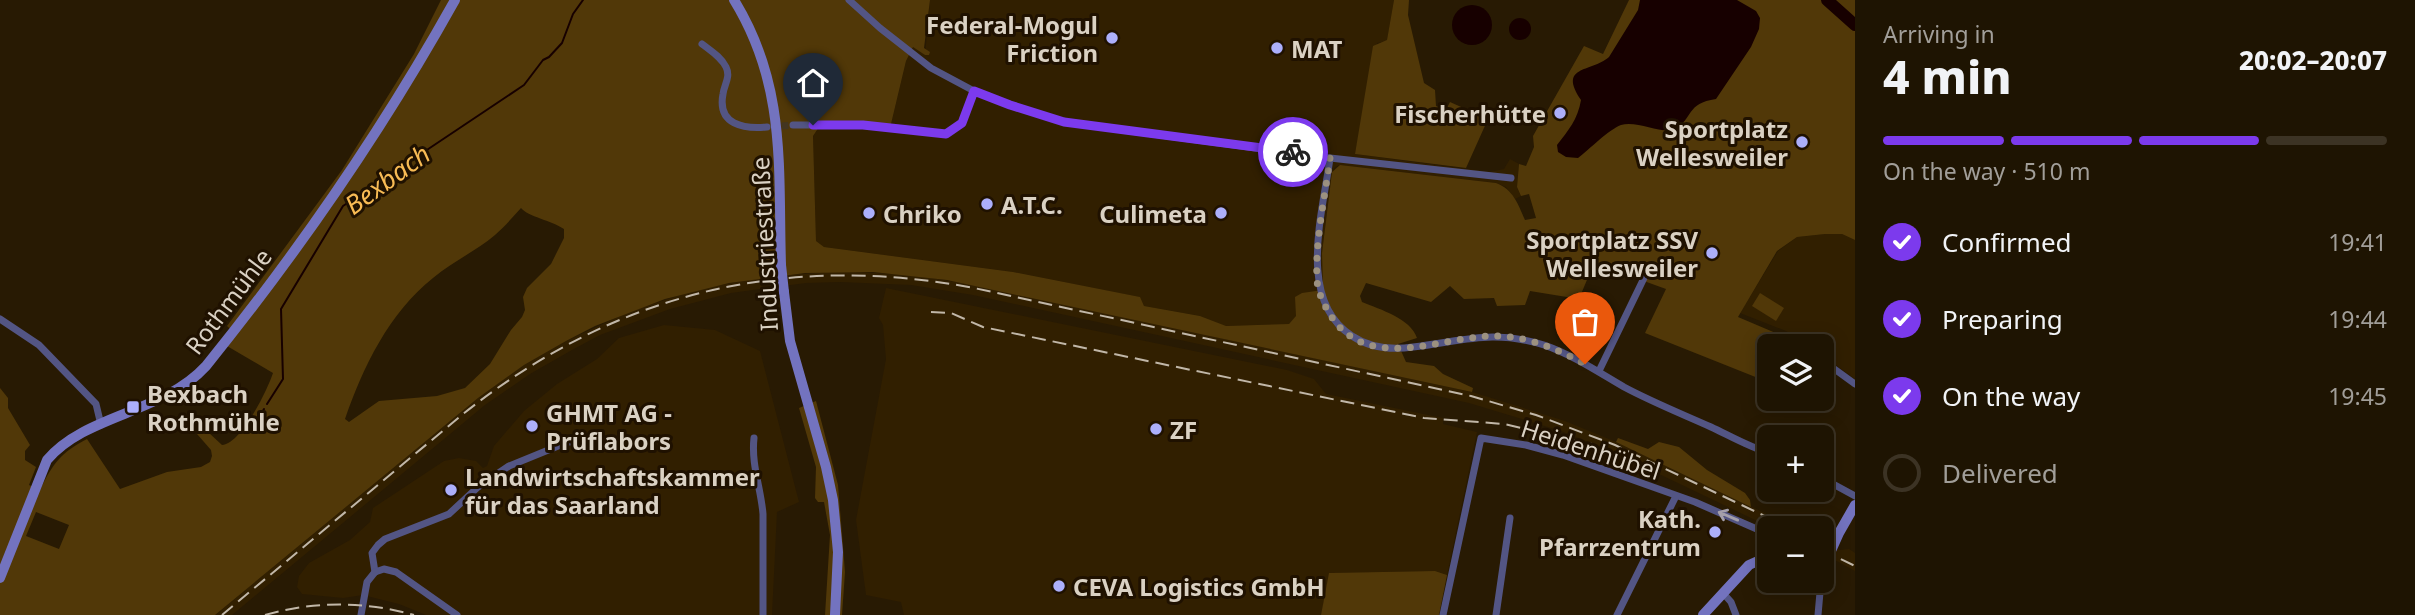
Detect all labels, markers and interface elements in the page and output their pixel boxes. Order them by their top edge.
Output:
place label: Federal-Mogul Friction [926,8,1098,69]
text: Arriving in [1883,18,1995,50]
marker: Federal-Mogul Friction [1104,30,1120,46]
place label: MAT [1291,32,1343,65]
marker: MAT [1269,40,1285,56]
text: 20:02–20:07 [2239,42,2387,78]
text: 4 min [1883,45,2012,107]
pin [783,53,843,125]
icon: home [794,64,832,102]
place label: Fischerhütte [1394,97,1546,130]
marker: Fischerhütte [1552,105,1568,121]
place label: Sportplatz Wellesweiler [1636,112,1788,173]
courier [1258,117,1328,187]
icon: bike [1274,133,1312,171]
marker: Sportplatz Wellesweiler [1794,134,1810,150]
water label: Bexbach [337,136,437,222]
text: On the way · 510 m [1883,155,2090,187]
street label: Industriestraße [743,156,785,332]
place label: A.T.C. [1001,188,1063,221]
marker: A.T.C. [979,196,995,212]
place label: Chriko [883,197,962,230]
place label: Culimeta [1099,197,1207,230]
marker: Chriko [861,205,877,221]
marker: Culimeta [1213,205,1229,221]
place label: Sportplatz SSV Wellesweiler [1526,223,1698,284]
icon: check [1883,223,1921,261]
text: Confirmed [1942,224,2072,260]
text: 19:41 [2328,226,2387,258]
street label: Rothmühle [177,241,279,361]
marker: Sportplatz SSV Wellesweiler [1704,245,1720,261]
pin [1555,292,1615,364]
icon: check [1883,300,1921,338]
text: Preparing [1942,301,2063,337]
icon: bag [1566,303,1604,341]
text: 19:44 [2328,303,2387,335]
map controls [1757,334,1834,593]
button: layers [1757,334,1834,411]
place label: Bexbach Rothmühle [147,377,280,438]
icon: check [1883,377,1921,415]
text: On the way [1942,378,2080,414]
text: 19:45 [2328,380,2387,412]
place label: GHMT AG - Prüflabors [546,396,672,457]
marker: Bexbach Rothmühle [125,399,141,415]
street label: Heidenhübel [1517,411,1665,487]
place label: ZF [1170,413,1197,446]
marker: GHMT AG - Prüflabors [524,418,540,434]
marker: ZF [1148,421,1164,437]
button: + [1757,425,1834,502]
text: Delivered [1942,455,2058,491]
place label: Landwirtschaftskammer für das Saarland [465,460,760,521]
marker: Landwirtschaftskammer für das Saarland [443,482,459,498]
place label: Kath. Pfarrzentrum [1539,502,1701,563]
one-way arrow [1717,509,1739,522]
button: − [1757,516,1834,593]
marker: Kath. Pfarrzentrum [1707,524,1723,540]
place label: CEVA Logistics GmbH [1073,570,1325,603]
marker: CEVA Logistics GmbH [1051,578,1067,594]

